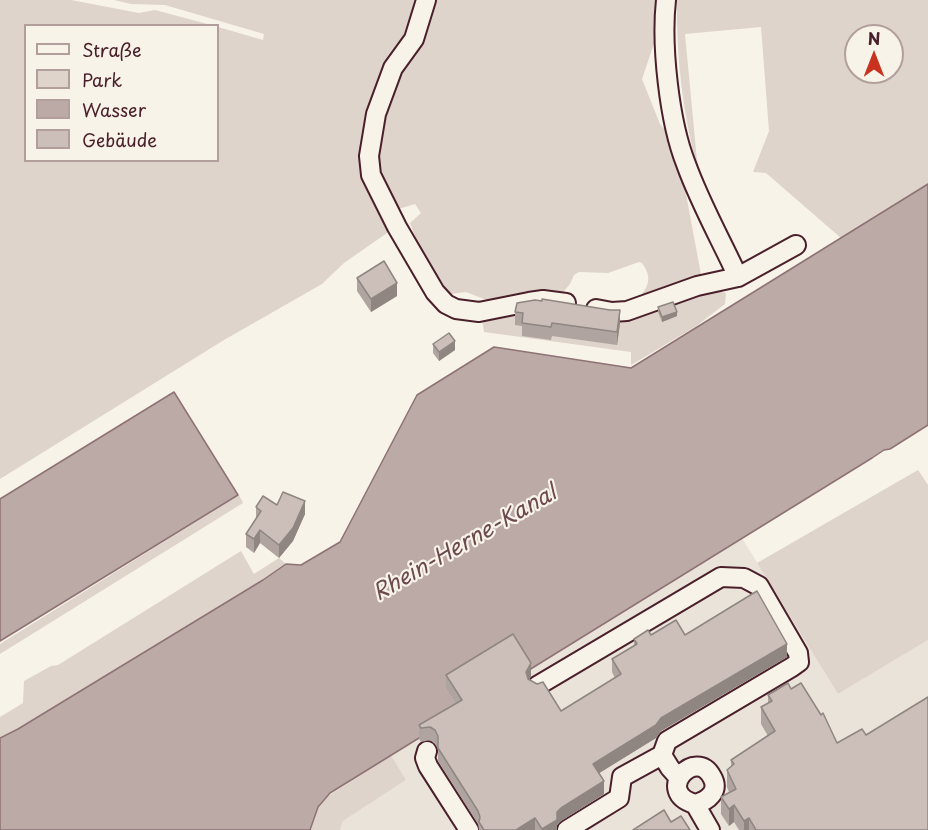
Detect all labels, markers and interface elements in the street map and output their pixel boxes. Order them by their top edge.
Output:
legend [24,24,219,162]
north arrow [844,24,904,84]
text: N [868,26,880,50]
text: Straße [82,36,142,63]
text: Park [82,66,122,93]
text: Wasser [82,96,146,123]
text: Gebäude [82,126,157,153]
water label: Rhein-Herne-Kanal [369,481,561,607]

